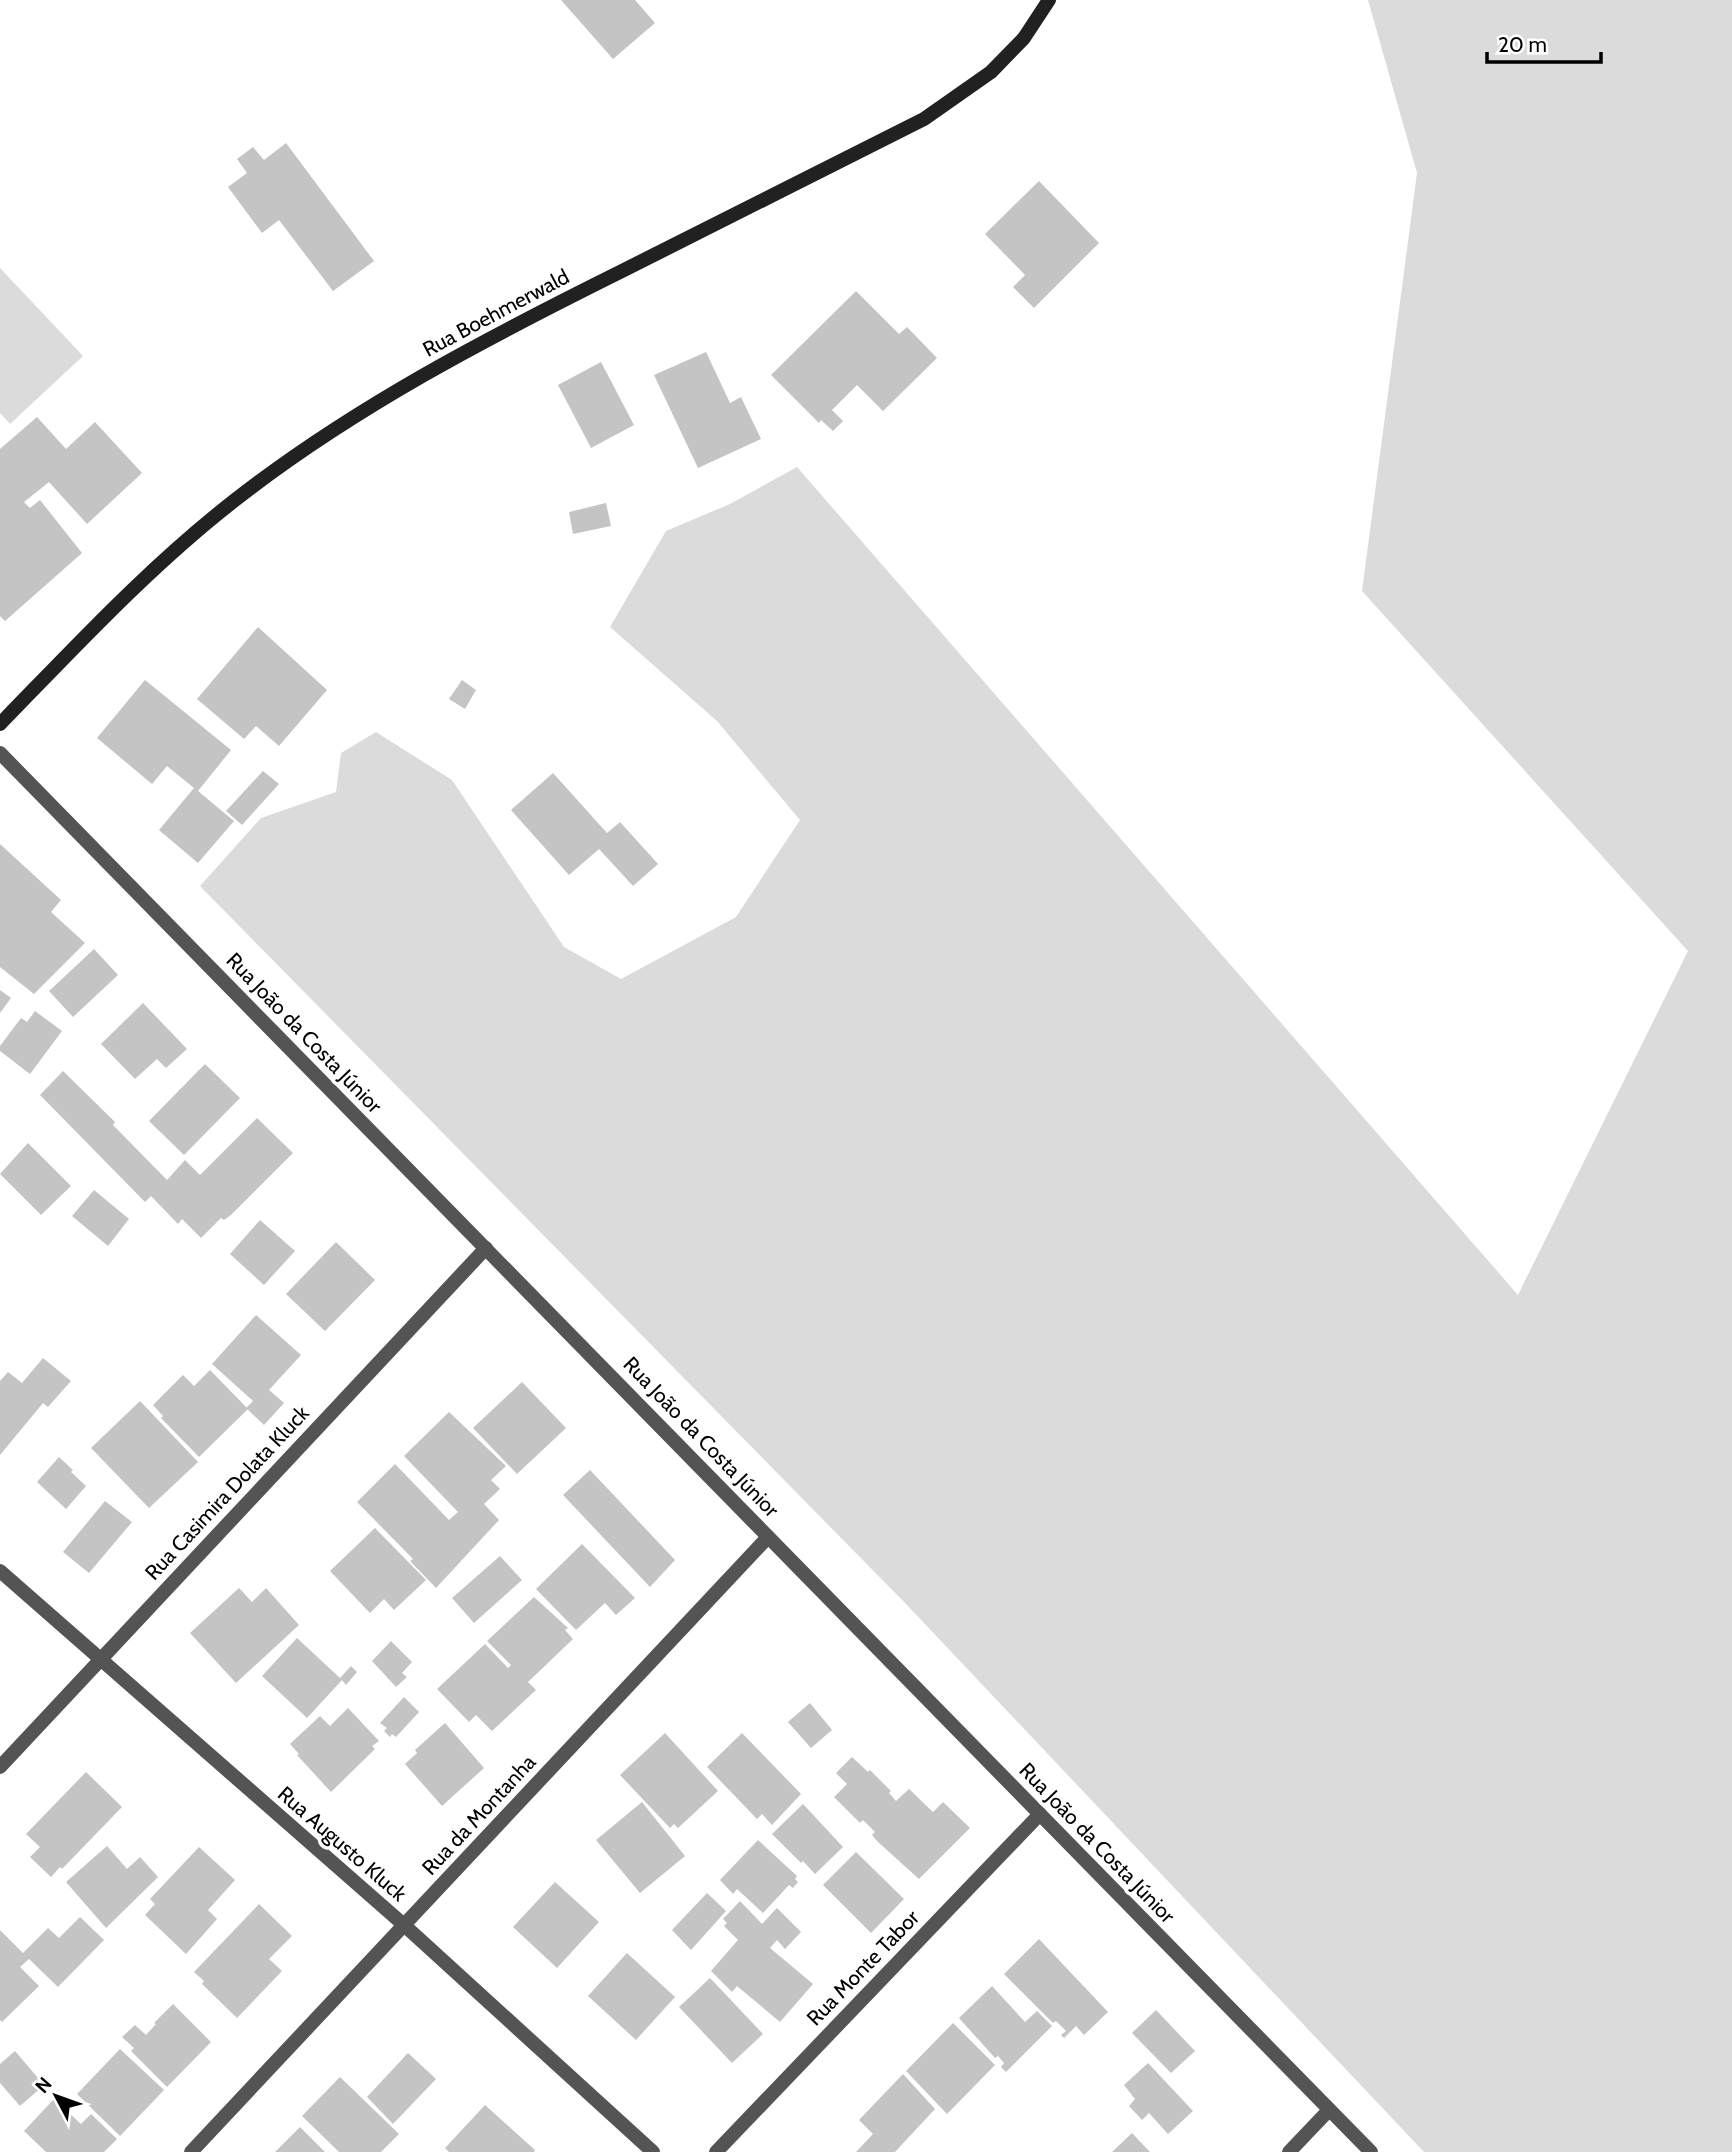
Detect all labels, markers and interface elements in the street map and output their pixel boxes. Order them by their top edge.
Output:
scale bar [1487,21,1601,65]
text: 20 m [1498,32,1547,57]
street label: Rua Boehmerwald [418,263,573,362]
street label: Rua João da Costa Júnior [221,947,388,1118]
street label: Rua João da Costa Júnior [618,1351,785,1522]
street label: Rua Casimira Dolata Kluck [139,1400,314,1585]
street label: Rua da Montanha [417,1749,541,1880]
street label: Rua João da Costa Júnior [1014,1757,1181,1928]
street label: Rua Augusto Kluck [273,1781,412,1907]
street label: Rua Monte Tabor [801,1905,924,2030]
north arrow [21,2061,91,2131]
text: N [30,2073,57,2098]

